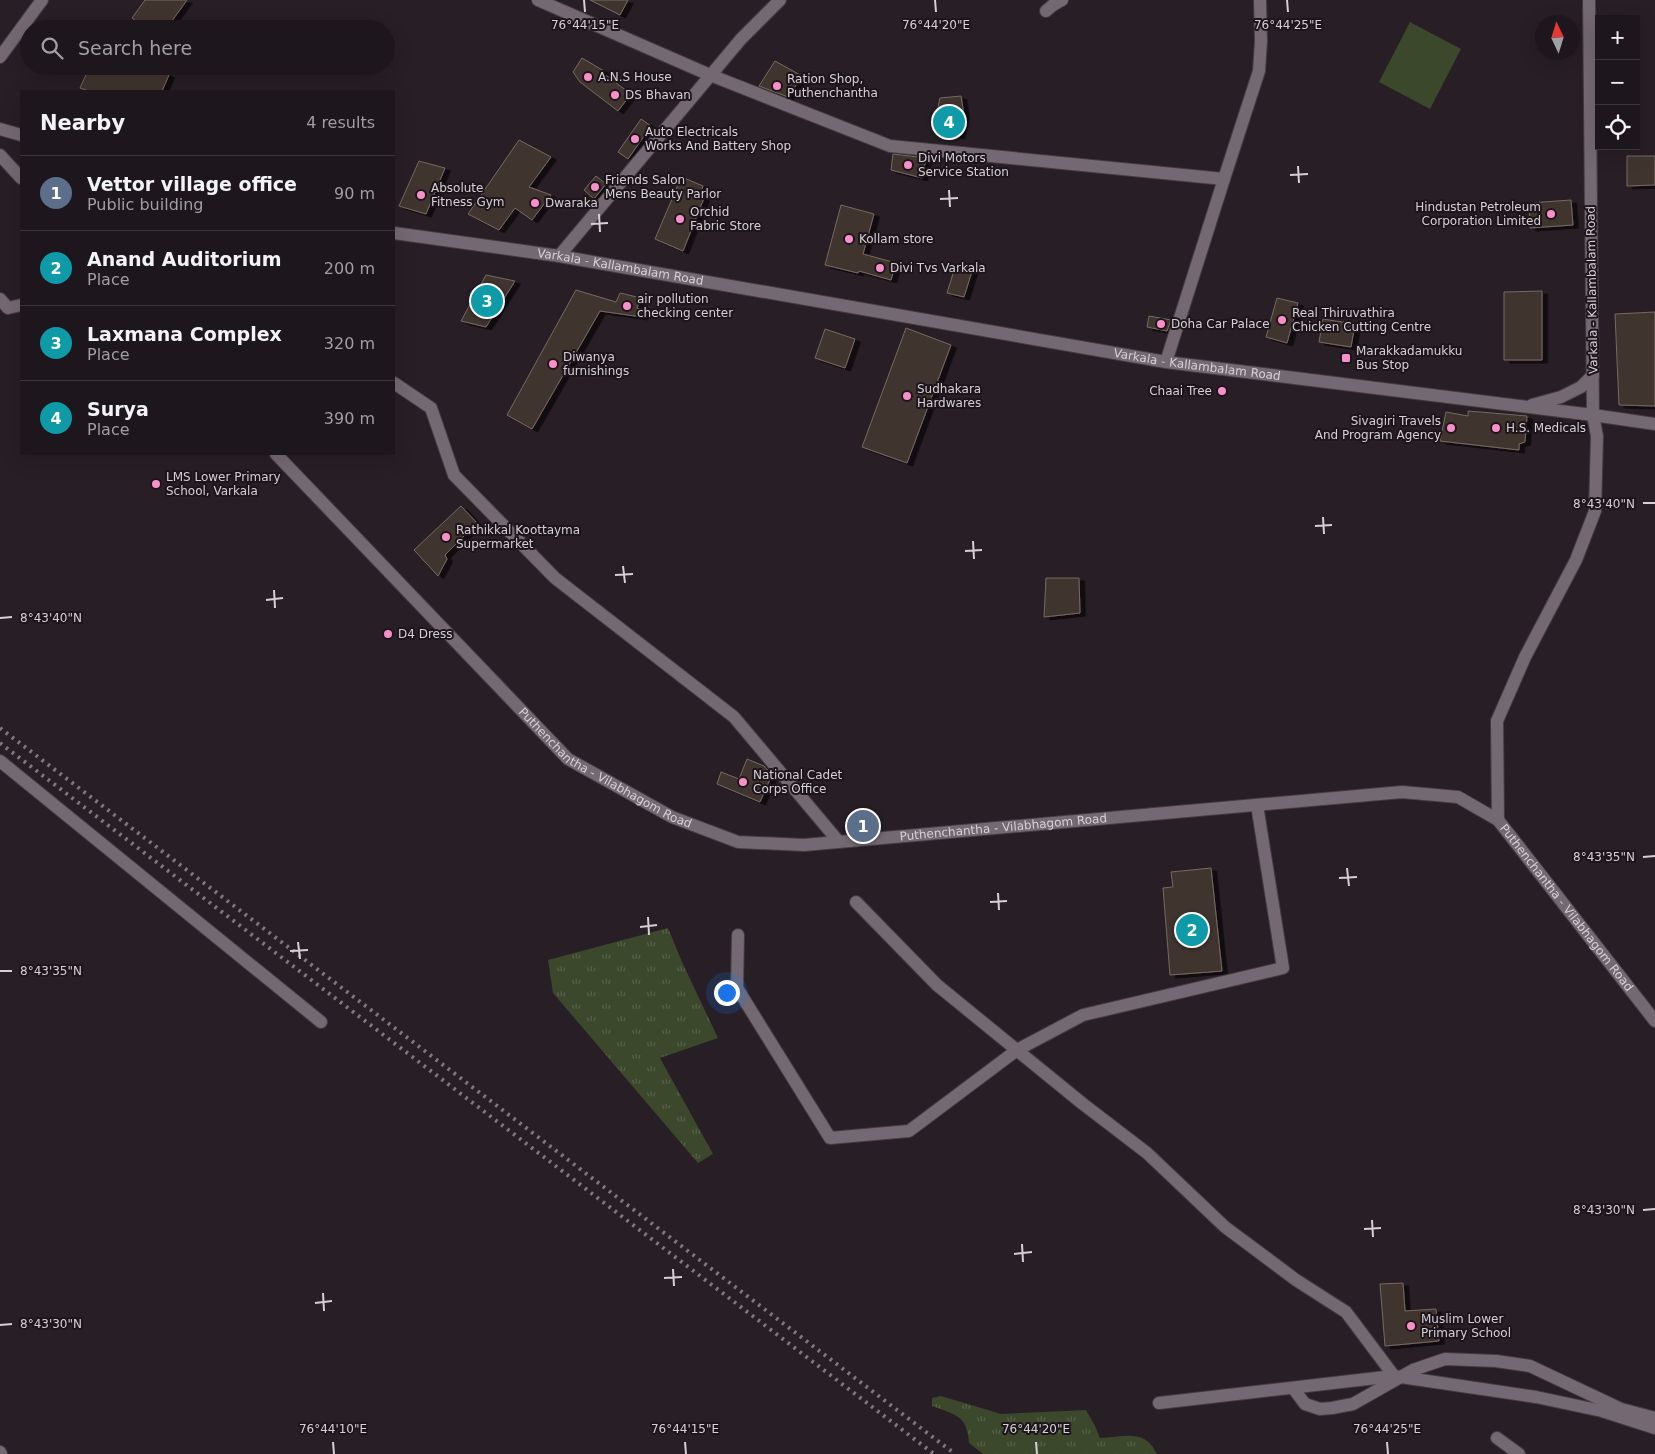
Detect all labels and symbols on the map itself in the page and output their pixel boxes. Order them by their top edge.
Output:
north arrow [1535,15,1580,60]
text: 76°44'15"E [551,18,619,32]
text: 76°44'20"E [902,18,970,32]
text: 76°44'25"E [1254,18,1322,32]
place label: A.N.S House [598,70,672,84]
marker: A.N.S House [582,71,594,83]
place label: Ration Shop, Puthenchantha [787,72,878,100]
marker: Ration Shop, Puthenchantha [771,80,783,92]
place label: DS Bhavan [625,88,691,102]
marker: DS Bhavan [609,89,621,101]
pin: 4 [933,103,965,141]
place label: Auto Electricals Works And Battery Shop [645,125,791,153]
marker: Auto Electricals Works And Battery Shop [629,133,641,145]
place label: Divi Motors Service Station [918,151,1009,179]
marker: Divi Motors Service Station [902,159,914,171]
place label: Friends Salon Mens Beauty Parlor [605,173,721,201]
place label: Absolute Fitness Gym [431,181,504,209]
marker: Friends Salon Mens Beauty Parlor [589,181,601,193]
marker: Absolute Fitness Gym [415,189,427,201]
place label: Dwaraka [545,196,598,210]
marker: Dwaraka [529,197,541,209]
place label: Hindustan Petroleum Corporation Limited [1415,200,1541,228]
place label: Orchid Fabric Store [690,205,761,233]
street label: Varkala - Kallambalam Road [1584,206,1600,374]
marker: Hindustan Petroleum Corporation Limited [1545,208,1557,220]
marker: Orchid Fabric Store [674,213,686,225]
place label: Kollam store [859,232,934,246]
marker: Kollam store [843,233,855,245]
street label: Varkala - Kallambalam Road [536,246,705,288]
place label: Divi Tvs Varkala [890,261,986,275]
marker: Divi Tvs Varkala [874,262,886,274]
pin: 3 [471,282,503,320]
place label: air pollution checking center [637,292,733,320]
marker: air pollution checking center [621,300,633,312]
place label: Real Thiruvathira Chicken Cutting Centre [1292,306,1431,334]
marker: Real Thiruvathira Chicken Cutting Centre [1276,314,1288,326]
place label: Doha Car Palace [1171,317,1270,331]
marker: Doha Car Palace [1155,318,1167,330]
place label: Marakkadamukku Bus Stop [1356,344,1462,372]
street label: Varkala - Kallambalam Road [1113,346,1281,383]
place label: Diwanya furnishings [563,350,629,378]
marker: Marakkadamukku Bus Stop [1340,352,1352,364]
marker: Diwanya furnishings [547,358,559,370]
place label: Sudhakara Hardwares [917,382,981,410]
place label: Chaai Tree [1149,384,1212,398]
marker: Chaai Tree [1216,385,1228,397]
marker: Sudhakara Hardwares [901,390,913,402]
place label: Sivagiri Travels And Program Agency [1315,414,1441,442]
place label: H.S. Medicals [1506,421,1586,435]
marker: Sivagiri Travels And Program Agency [1445,422,1457,434]
marker: H.S. Medicals [1490,422,1502,434]
place label: LMS Lower Primary School, Varkala [166,470,281,498]
marker: LMS Lower Primary School, Varkala [150,478,162,490]
text: 8°43'40"N [1573,497,1635,511]
place label: Rathikkal Koottayma Supermarket [456,523,580,551]
marker: Rathikkal Koottayma Supermarket [440,531,452,543]
text: 8°43'40"N [20,611,82,625]
place label: D4 Dress [398,627,453,641]
marker: D4 Dress [382,628,394,640]
street label: Puthenchantha - Vilabhagom Road [516,705,694,831]
place label: National Cadet Corps Office [753,768,843,796]
marker: National Cadet Corps Office [737,776,749,788]
pin: 1 [847,807,879,845]
street label: Puthenchantha - Vilabhagom Road [899,811,1108,843]
street label: Puthenchantha - Vilabhagom Road [1497,821,1636,994]
text: 8°43'35"N [1573,850,1635,864]
pin: 2 [1176,911,1208,949]
text: 8°43'35"N [20,964,82,978]
your location [714,980,740,1006]
text: 8°43'30"N [1573,1203,1635,1217]
place label: Muslim Lower Primary School [1421,1312,1511,1340]
text: 8°43'30"N [20,1317,82,1331]
marker: Muslim Lower Primary School [1405,1320,1417,1332]
text: 76°44'10"E [299,1422,367,1436]
text: 76°44'15"E [651,1422,719,1436]
text: 76°44'20"E [1002,1422,1070,1436]
text: 76°44'25"E [1353,1422,1421,1436]

